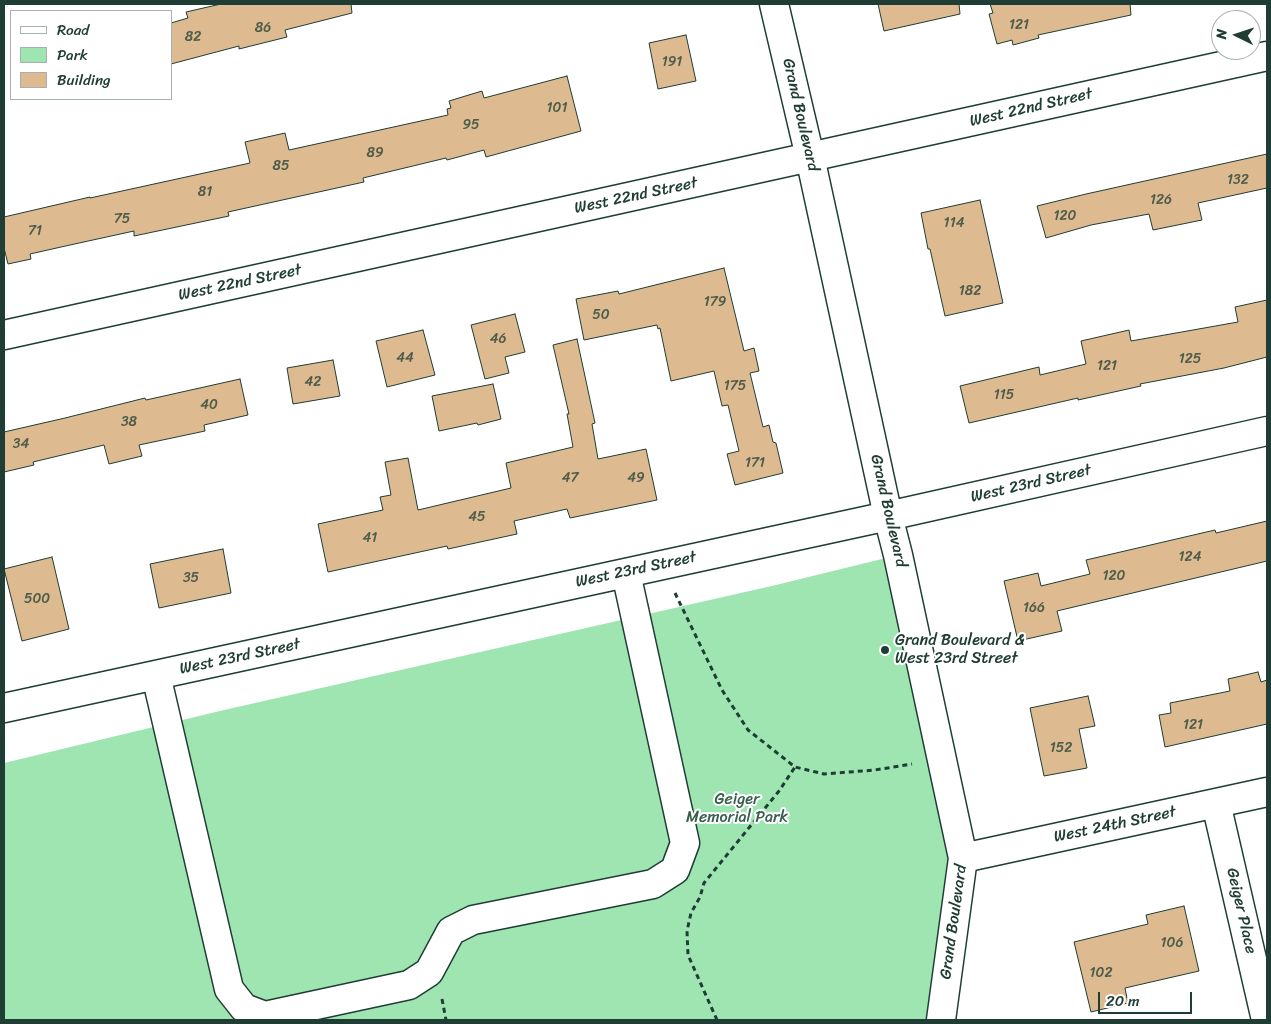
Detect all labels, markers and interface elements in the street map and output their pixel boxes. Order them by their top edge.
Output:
legend [10,10,172,100]
north arrow [1211,10,1261,60]
text: Road [57,17,89,43]
house number: 121 [1009,17,1029,33]
house number: 86 [255,20,271,36]
text: N [1209,28,1234,40]
house number: 82 [185,29,201,45]
text: Park [57,42,88,68]
house number: 191 [662,54,682,70]
street label: Grand Boulevard [778,57,822,173]
text: Building [57,67,111,93]
street label: West 22nd Street [968,85,1094,131]
house number: 101 [547,100,567,116]
house number: 95 [462,117,480,133]
house number: 89 [366,145,384,161]
house number: 85 [273,158,289,174]
house number: 132 [1227,172,1249,188]
street label: West 22nd Street [573,174,699,218]
house number: 81 [198,184,212,200]
house number: 126 [1150,192,1172,208]
house number: 120 [1054,208,1076,224]
house number: 75 [114,211,130,227]
house number: 114 [944,215,964,231]
house number: 71 [28,223,42,239]
street label: West 22nd Street [177,261,303,305]
house number: 182 [959,283,981,299]
house number: 179 [704,294,726,310]
house number: 50 [592,307,610,323]
house number: 46 [490,331,506,347]
house number: 44 [396,350,414,366]
house number: 125 [1179,351,1201,367]
house number: 121 [1097,358,1117,374]
house number: 42 [305,374,321,390]
house number: 175 [724,378,746,394]
house number: 115 [994,387,1014,403]
house number: 40 [200,397,218,413]
house number: 38 [121,414,137,430]
house number: 34 [13,436,29,452]
street label: Grand Boulevard [866,453,910,569]
house number: 171 [745,455,765,471]
street label: West 23rd Street [969,461,1093,507]
house number: 47 [562,470,578,486]
house number: 49 [627,470,645,486]
house number: 45 [468,509,486,525]
house number: 41 [363,530,377,546]
street label: West 23rd Street [574,548,698,592]
house number: 124 [1179,549,1201,565]
house number: 120 [1103,568,1125,584]
house number: 35 [183,570,199,586]
house number: 500 [24,591,50,607]
house number: 166 [1023,600,1045,616]
place label: Grand Boulevard & West 23rd Street [895,631,1025,669]
street label: West 23rd Street [178,635,302,679]
marker: Grand Boulevard & West 23rd Street [879,644,891,656]
house number: 121 [1183,717,1203,733]
house number: 152 [1050,740,1072,756]
park label: Geiger Memorial Park [686,790,788,828]
street label: West 24th Street [1052,803,1178,847]
street label: Grand Boulevard [936,864,972,980]
street label: Geiger Place [1222,866,1260,956]
house number: 106 [1161,935,1183,951]
house number: 102 [1090,965,1112,981]
scale bar [1101,982,1195,1014]
text: 20 m [1106,988,1140,1014]

